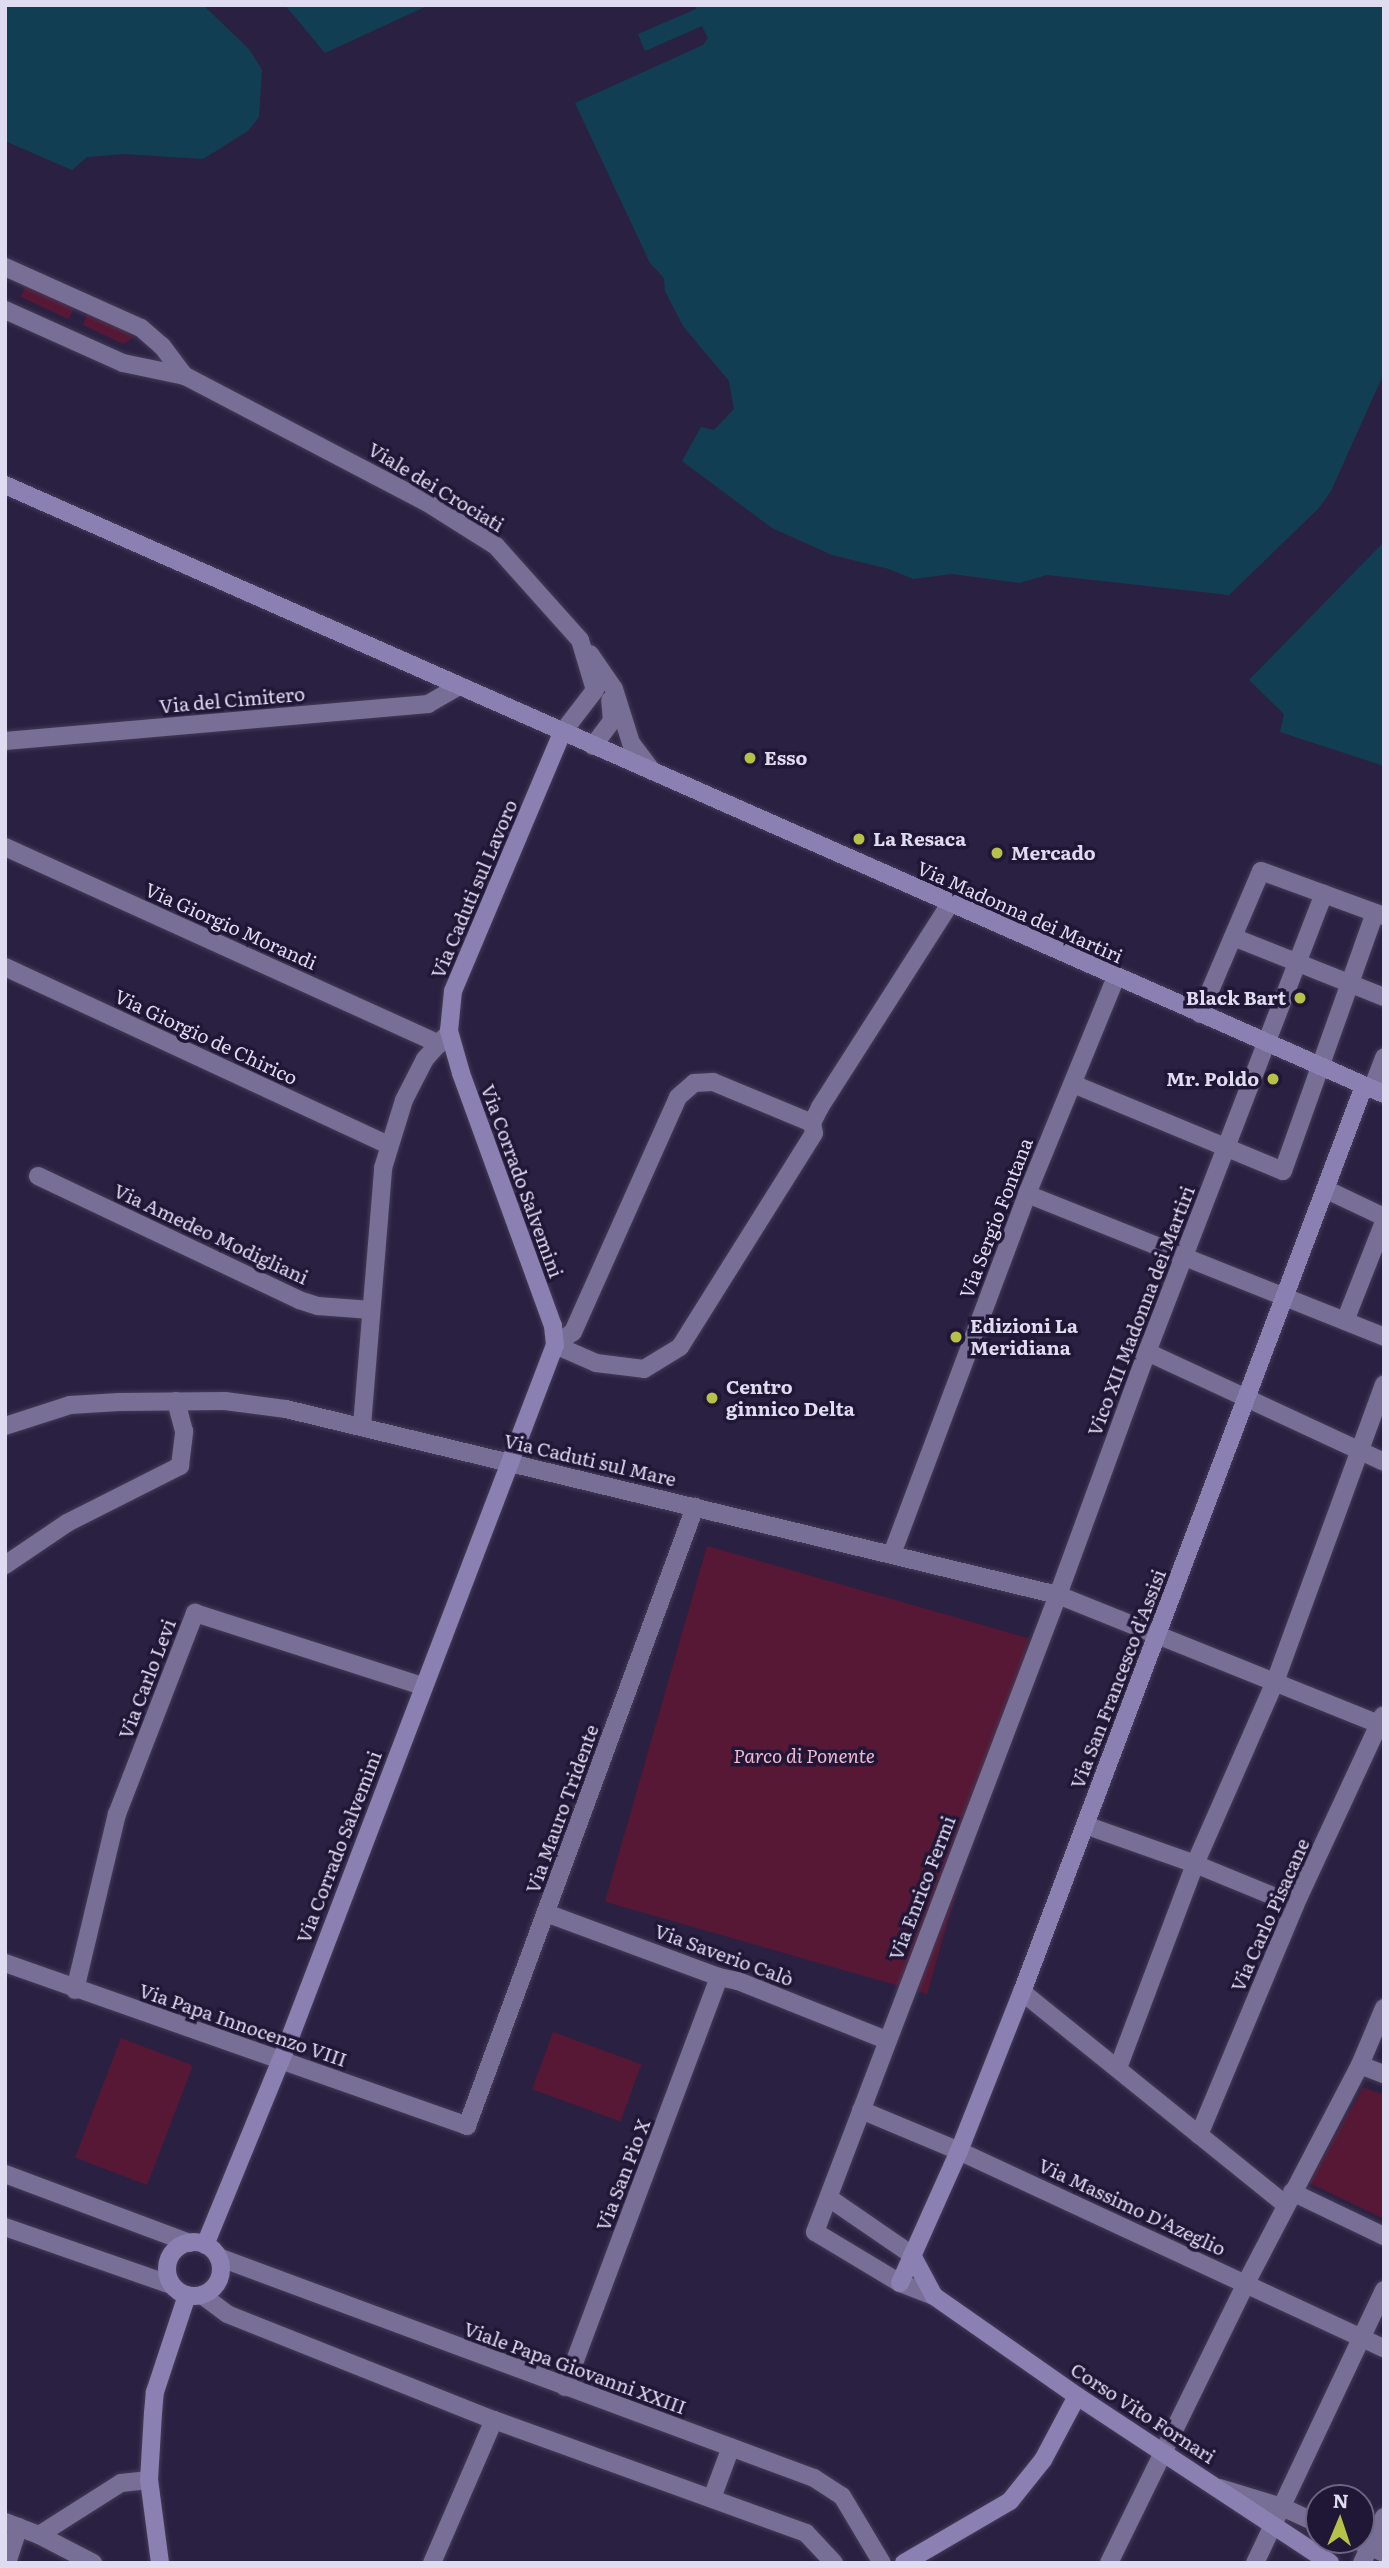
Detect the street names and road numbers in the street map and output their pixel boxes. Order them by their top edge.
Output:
street label: Viale dei Crociati [364,437,508,537]
street label: Via del Cimitero [158,682,306,718]
street label: Via Caduti sul Lavoro [426,796,522,982]
street label: Via Madonna dei Martiri [914,856,1126,968]
street label: Via Giorgio Morandi [142,878,320,974]
street label: Via Giorgio de Chirico [111,985,301,1089]
street label: Via Corrado Salvemini [476,1081,568,1281]
street label: Via Sergio Fontana [955,1134,1037,1302]
street label: Via Amedeo Modigliani [110,1179,312,1289]
street label: Vico XII Madonna dei Martiri [1083,1183,1199,1439]
street label: Via Caduti sul Mare [502,1429,678,1491]
street label: Via San Francesco d'Assisi [1066,1566,1170,1792]
street label: Via Carlo Levi [114,1616,180,1742]
street label: Via Mauro Tridente [521,1722,603,1896]
street label: Via Corrado Salvemini [292,1748,386,1946]
street label: Via Enrico Fermi [884,1813,960,1963]
street label: Via Carlo Pisacane [1226,1835,1314,1995]
street label: Via Saverio Calò [651,1919,797,1991]
street label: Via Papa Innocenzo VIII [136,1979,350,2071]
street label: Via San Pio X [591,2116,655,2234]
street label: Via Massimo D'Azeglio [1035,2154,1229,2260]
street label: Viale Papa Giovanni XXIII [461,2317,689,2419]
street label: Corso Vito Fornari [1067,2358,1219,2468]

